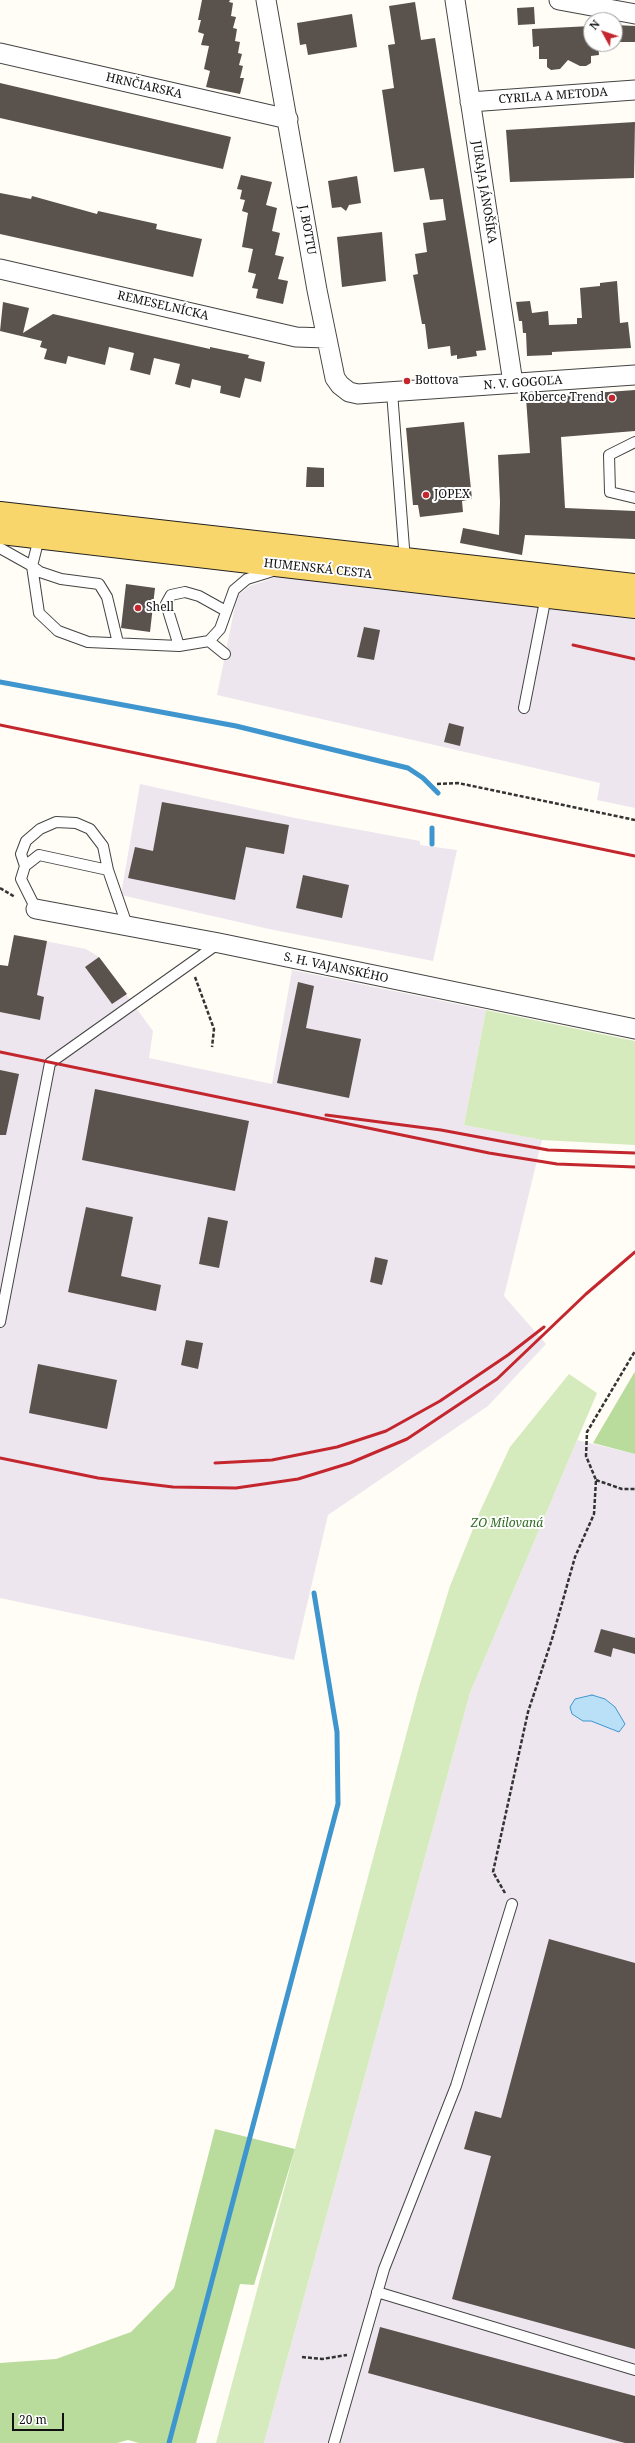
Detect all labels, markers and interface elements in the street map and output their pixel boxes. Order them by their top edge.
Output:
north arrow [583,12,623,52]
text: N [586,16,603,33]
street label: HRNČIARSKA [104,70,184,102]
street label: CYRILA A METODA [498,85,608,107]
street label: JURAJA JÁNOŠÍKA [469,140,499,244]
street label: J. BOTTU [296,204,318,256]
street label: REMESELNÍCKA [116,288,210,324]
street label: N. V. GOGOĽA [483,373,563,393]
place label: Bottova [415,374,459,388]
marker: Bottova [402,376,412,386]
place label: Koberce Trend [519,391,604,405]
marker: Koberce Trend [607,393,617,403]
place label: JOPEX [434,488,470,502]
marker: JOPEX [421,490,431,500]
street label: HUMENSKÁ CESTA [263,556,373,582]
place label: Shell [146,601,174,615]
marker: Shell [133,603,143,613]
street label: S. H. VAJANSKÉHO [282,950,390,986]
park label: ZO Milovaná [471,1517,543,1531]
scale bar [14,2405,66,2431]
text: 20 m [19,2411,47,2428]

